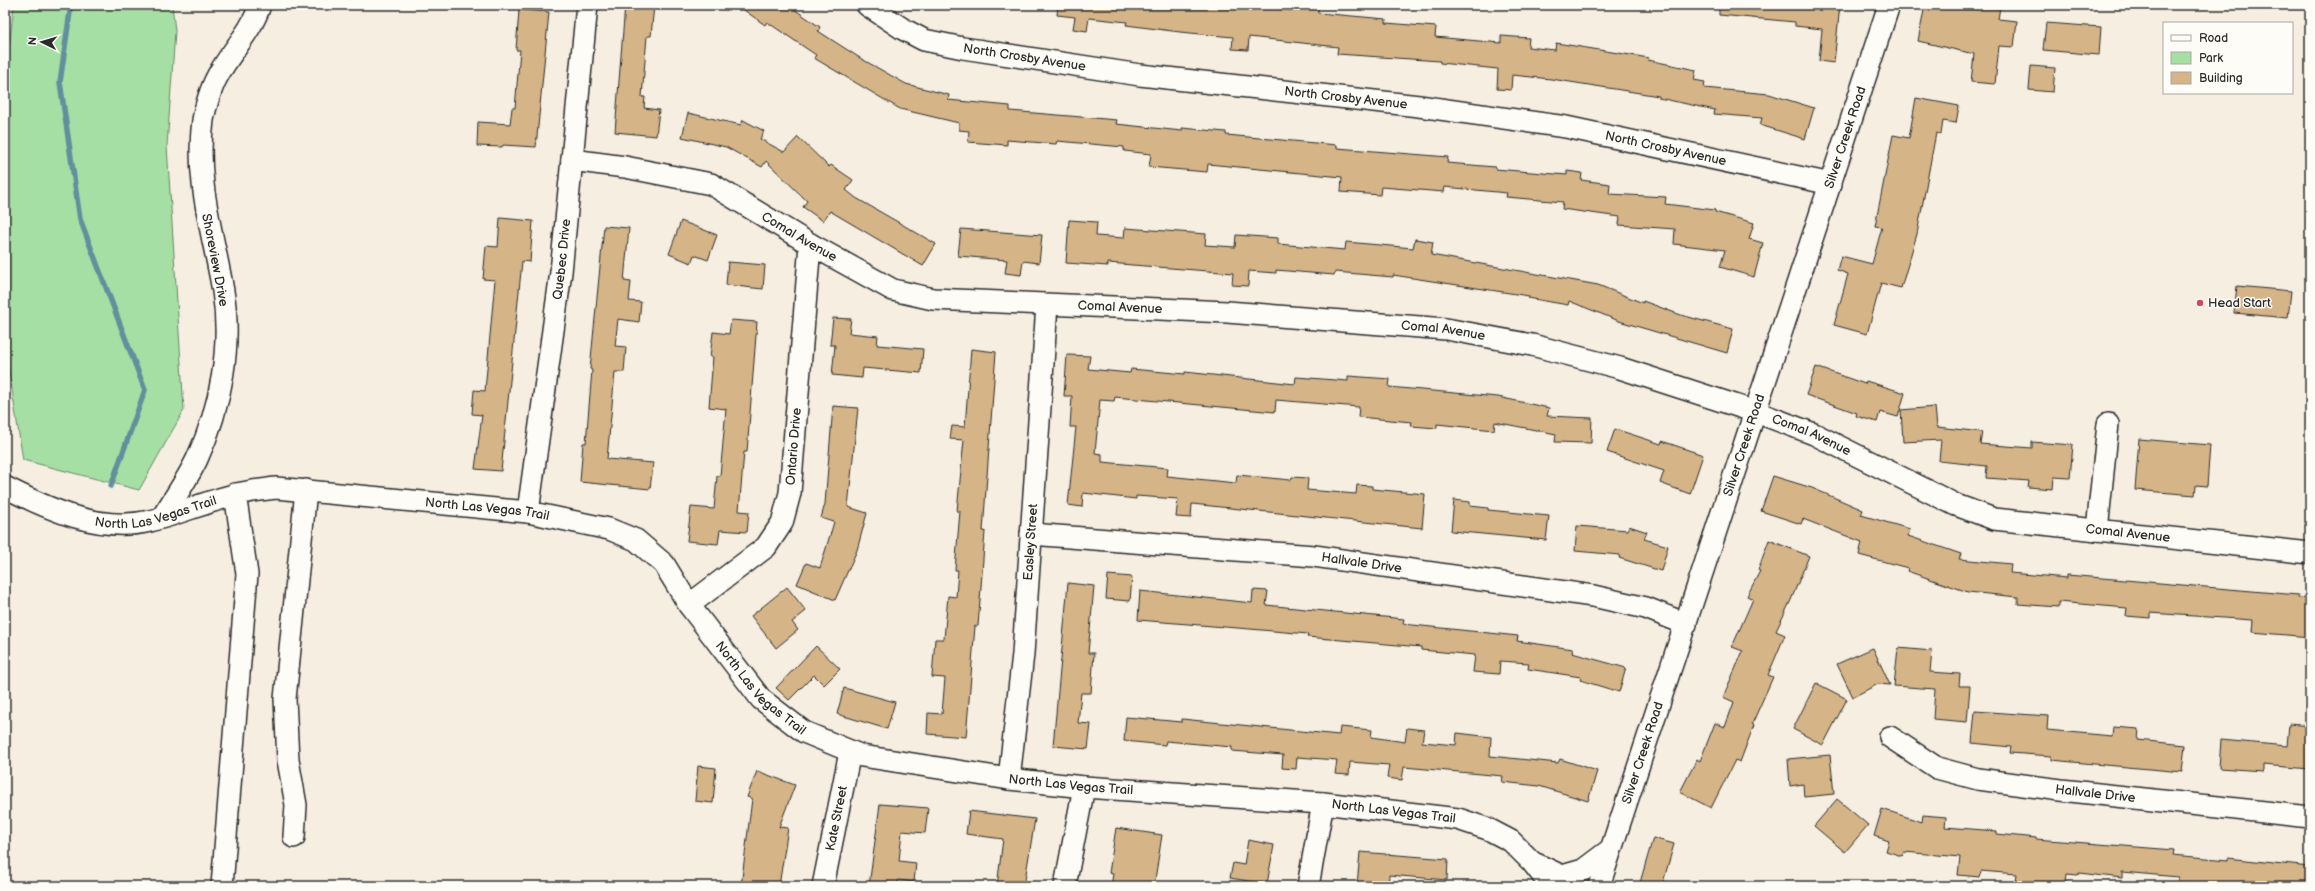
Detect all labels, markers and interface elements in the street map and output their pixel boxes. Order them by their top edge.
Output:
north arrow [22,22,62,62]
legend [2163,22,2293,94]
text: Road [2199,31,2228,46]
text: N [26,36,39,46]
street label: North Crosby Avenue [962,40,1087,75]
text: Park [2199,51,2223,66]
text: Building [2199,71,2243,86]
street label: North Crosby Avenue [1284,83,1409,113]
street label: Silver Creek Road [1821,85,1870,191]
street label: North Crosby Avenue [1604,128,1728,169]
street label: Comal Avenue [759,208,840,265]
street label: Shoreview Drive [198,212,232,308]
street label: Quebec Drive [549,218,574,301]
place label: Head Start [2208,295,2271,311]
street label: Comal Avenue [1077,297,1163,317]
marker: Head Start [2195,298,2205,308]
street label: Comal Avenue [1400,318,1487,344]
street label: Silver Creek Road [1720,392,1768,498]
street label: Ontario Drive [783,407,805,486]
street label: Comal Avenue [1769,411,1854,459]
street label: North Las Vegas Trail [94,492,219,532]
street label: North Las Vegas Trail [424,494,551,524]
street label: Easley Street [1020,503,1041,581]
street label: Comal Avenue [2085,521,2171,546]
street label: Hallvale Drive [1321,549,1403,577]
street label: North Las Vegas Trail [712,638,809,739]
street label: Silver Creek Road [1619,700,1667,806]
street label: North Las Vegas Trail [1008,771,1134,798]
street label: Hallvale Drive [2054,781,2137,806]
street label: Kate Street [822,784,851,852]
street label: North Las Vegas Trail [1331,796,1457,827]

